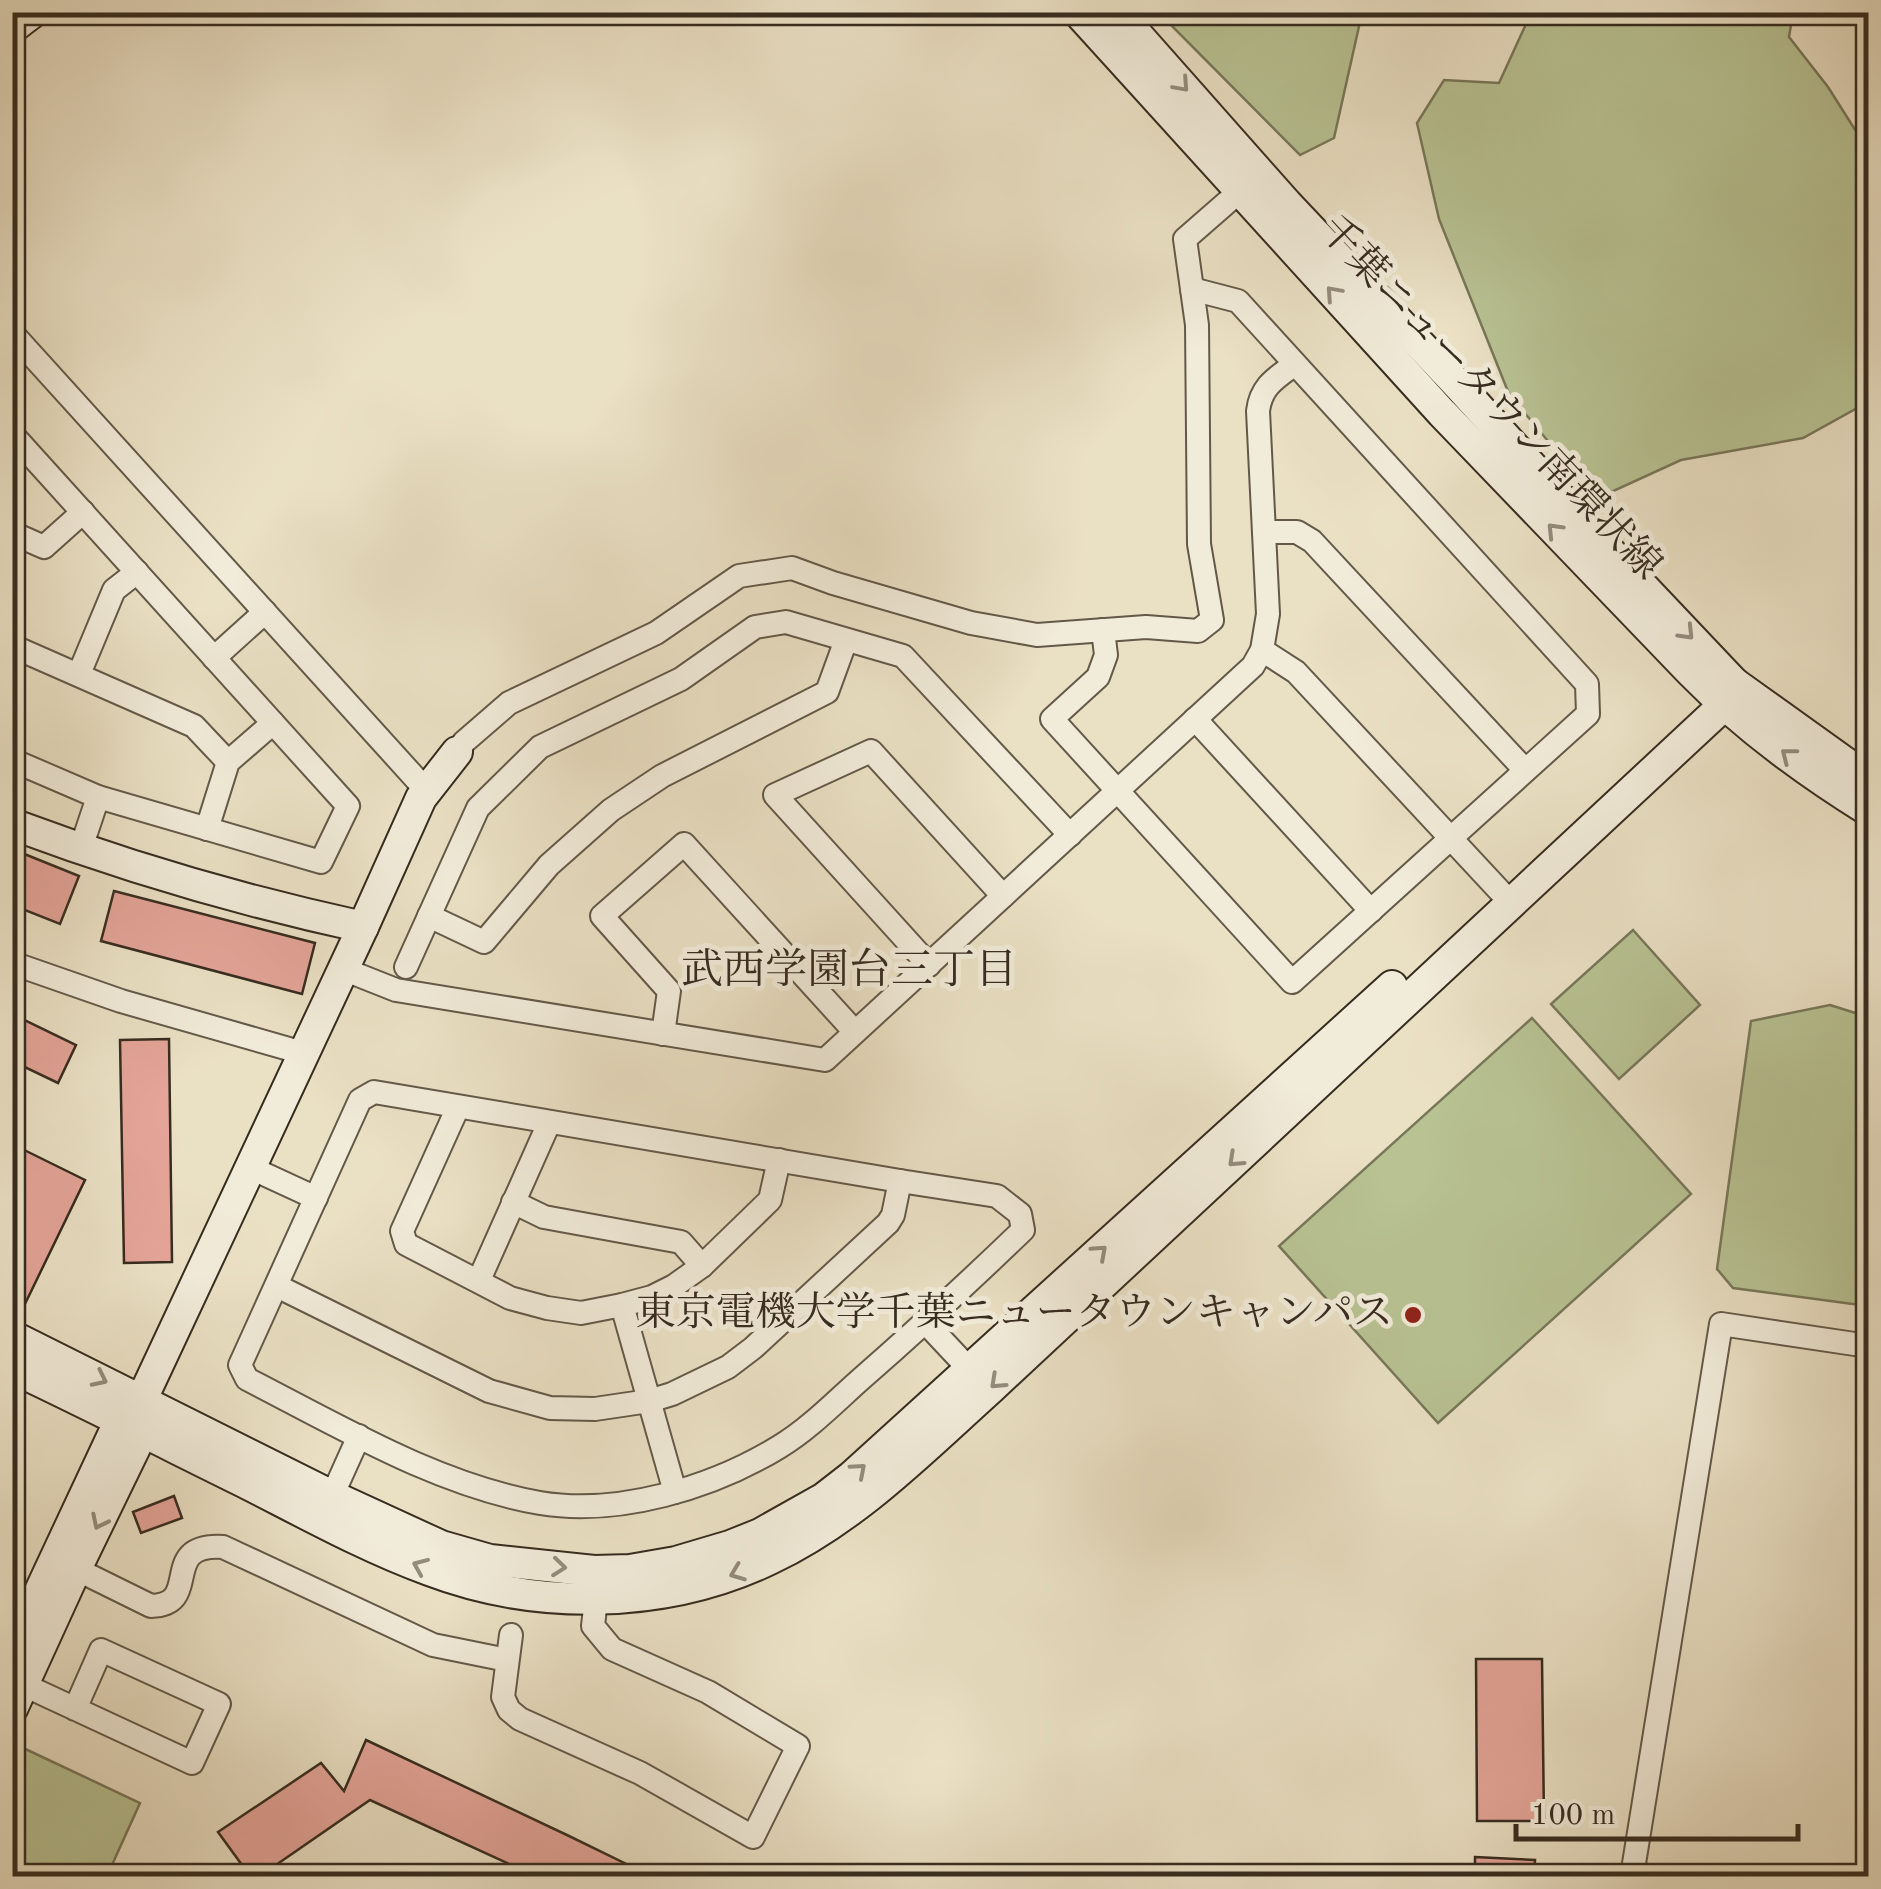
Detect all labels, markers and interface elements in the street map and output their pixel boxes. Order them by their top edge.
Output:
one-way arrow [1170,74,1188,92]
street label: 千葉ニュータウン南環状線 [1311,207,1670,588]
one-way arrow [1326,286,1344,305]
one-way arrow [1548,524,1566,542]
one-way arrow [1675,621,1693,640]
one-way arrow [1782,749,1800,766]
district label: 武西学園台三丁目 [681,947,1017,993]
one-way arrow [1228,1148,1247,1166]
one-way arrow [1088,1246,1107,1264]
place label: 東京電機大学千葉ニュータウンキャンパス [636,1291,1393,1335]
marker: 東京電機大学千葉ニュータウンキャンパス [1402,1304,1424,1326]
one-way arrow [90,1366,108,1386]
one-way arrow [990,1370,1009,1388]
one-way arrow [847,1463,865,1481]
one-way arrow [92,1512,112,1530]
one-way arrow [551,1556,567,1577]
one-way arrow [412,1557,430,1577]
one-way arrow [729,1561,747,1581]
scale bar [1516,1779,1798,1841]
text: 100 m [1531,1801,1615,1831]

